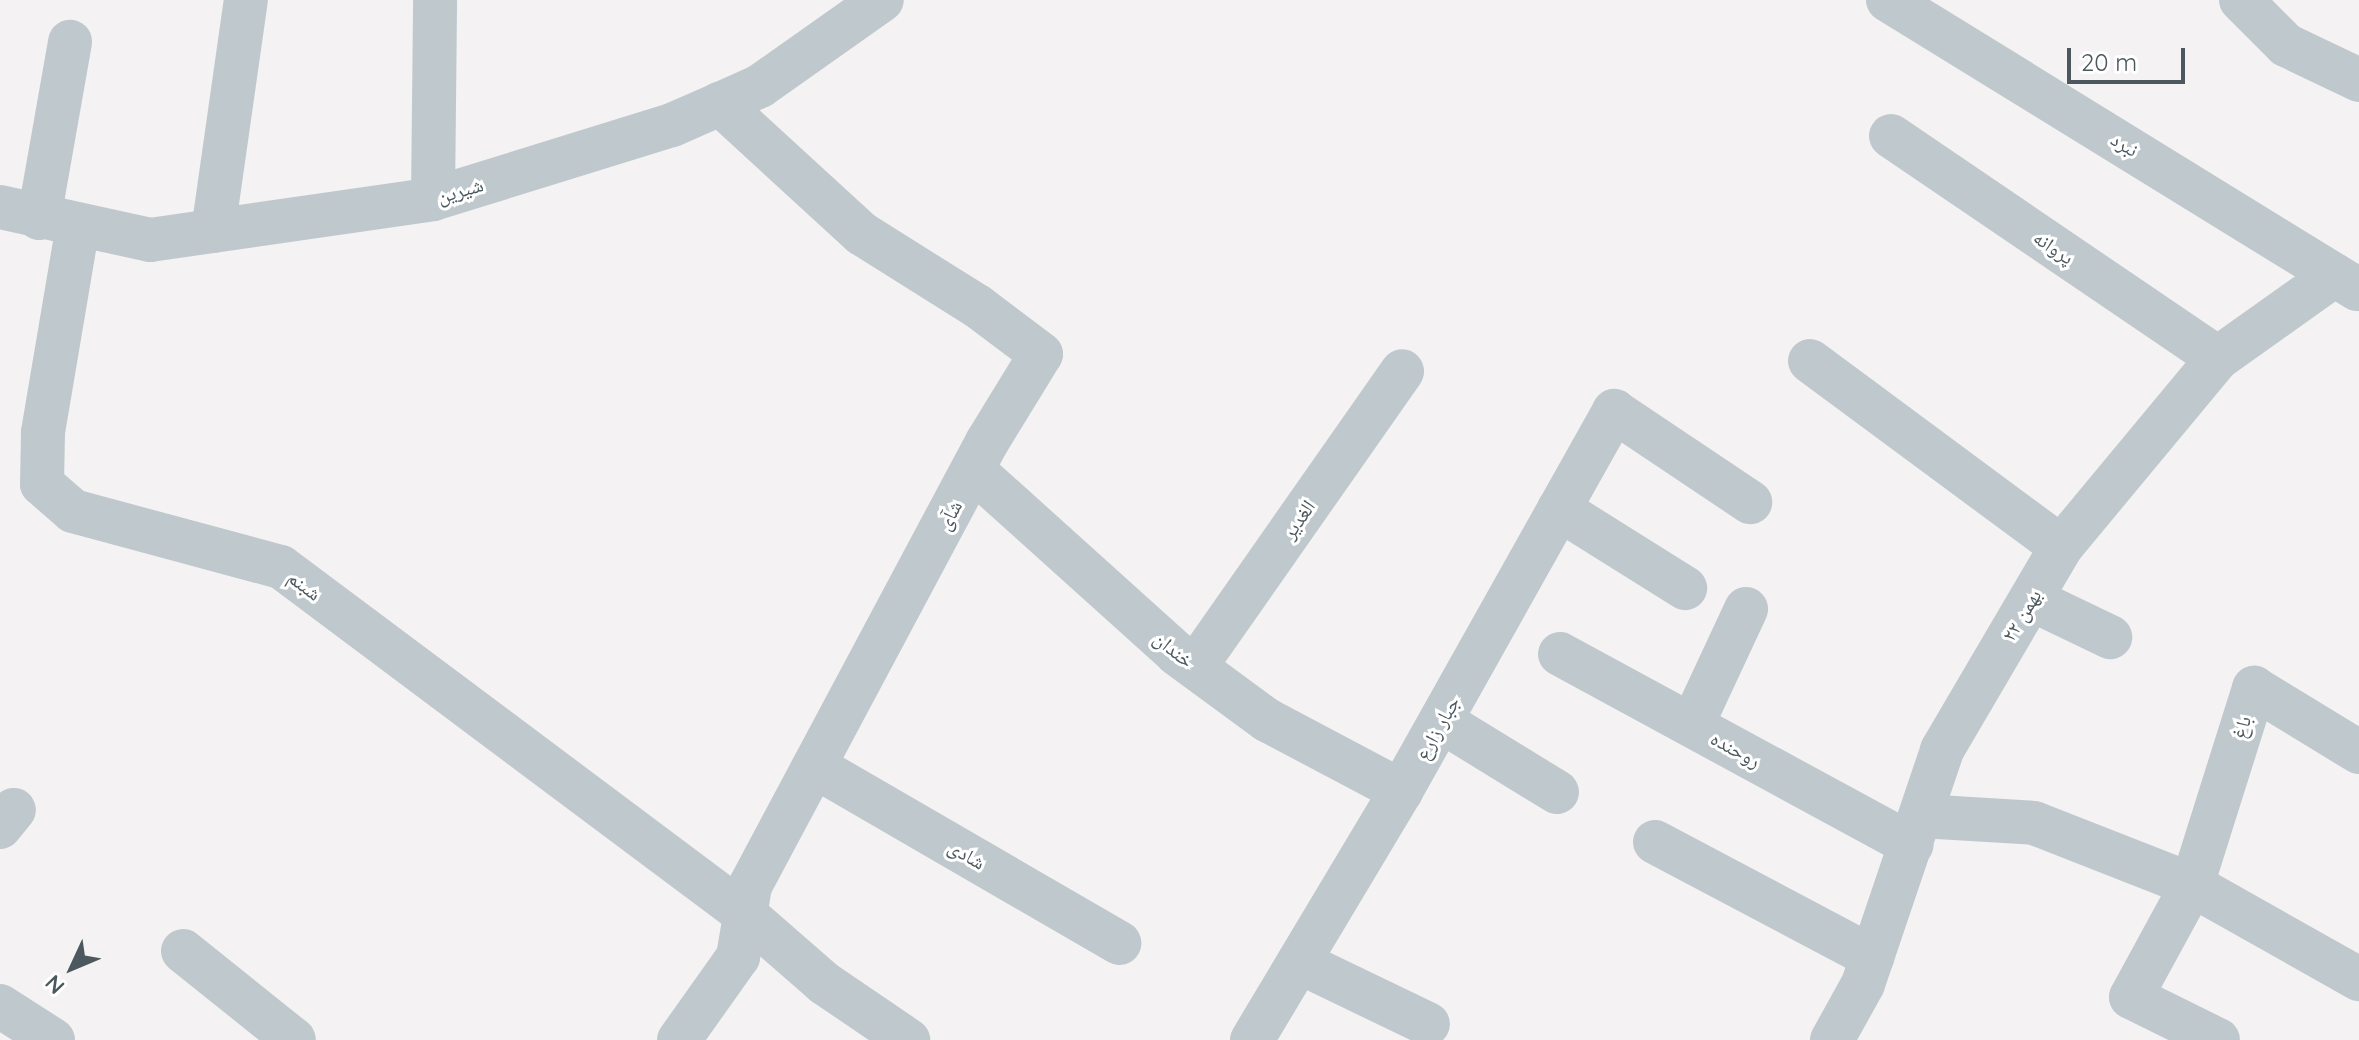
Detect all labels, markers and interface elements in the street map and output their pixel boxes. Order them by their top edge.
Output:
scale bar [2071,32,2189,82]
text: 20 m [2081,47,2137,77]
street label: نبرد [2107,127,2143,161]
street label: شیرین [434,172,486,208]
street label: پروانه [2029,225,2079,269]
street label: الغدیر [1276,495,1320,543]
street label: شآی [931,496,967,534]
street label: شبنم [284,565,326,605]
street label: ۲۲ بهمن [1996,585,2046,645]
street label: خندان [1149,626,1199,672]
street label: جبار زارع [1410,692,1464,764]
street label: باغ [2226,713,2256,741]
street label: روحنده [1707,726,1765,772]
street label: شادی [944,834,990,874]
north arrow [32,928,112,1008]
text: N [39,969,70,1000]

